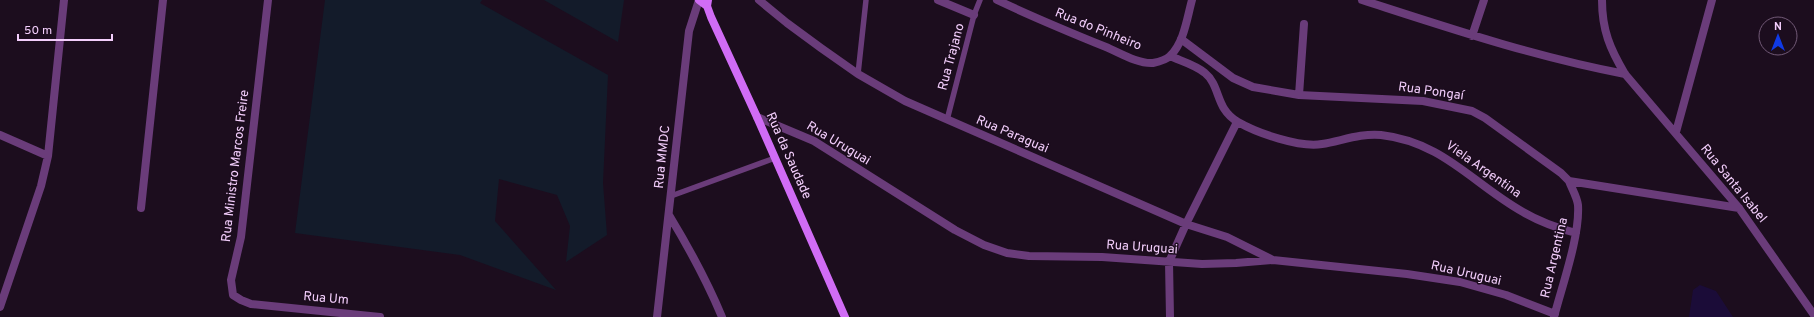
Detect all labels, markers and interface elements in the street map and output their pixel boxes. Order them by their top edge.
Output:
street label: Rua do Pinheiro [1052,5,1144,55]
scale bar [18,16,112,42]
north arrow [1758,16,1798,56]
text: N [1774,20,1782,34]
street label: Rua Trajano [935,22,969,92]
text: 50 m [24,23,52,39]
street label: Rua Pongaí [1397,79,1467,105]
street label: Rua Ministro Marcos Freire [219,89,253,243]
street label: Rua da Saudade [762,110,814,202]
street label: Rua Paraguai [973,113,1051,157]
street label: Rua Uruguai [803,119,873,169]
street label: Rua MMDC [652,124,674,190]
street label: Viela Argentina [1442,138,1524,202]
street label: Rua Santa Isabel [1696,141,1770,227]
street label: Rua Argentina [1538,216,1572,300]
street label: Rua Uruguai [1106,238,1178,258]
street label: Rua Uruguai [1429,258,1503,290]
street label: Rua Um [303,289,349,309]

